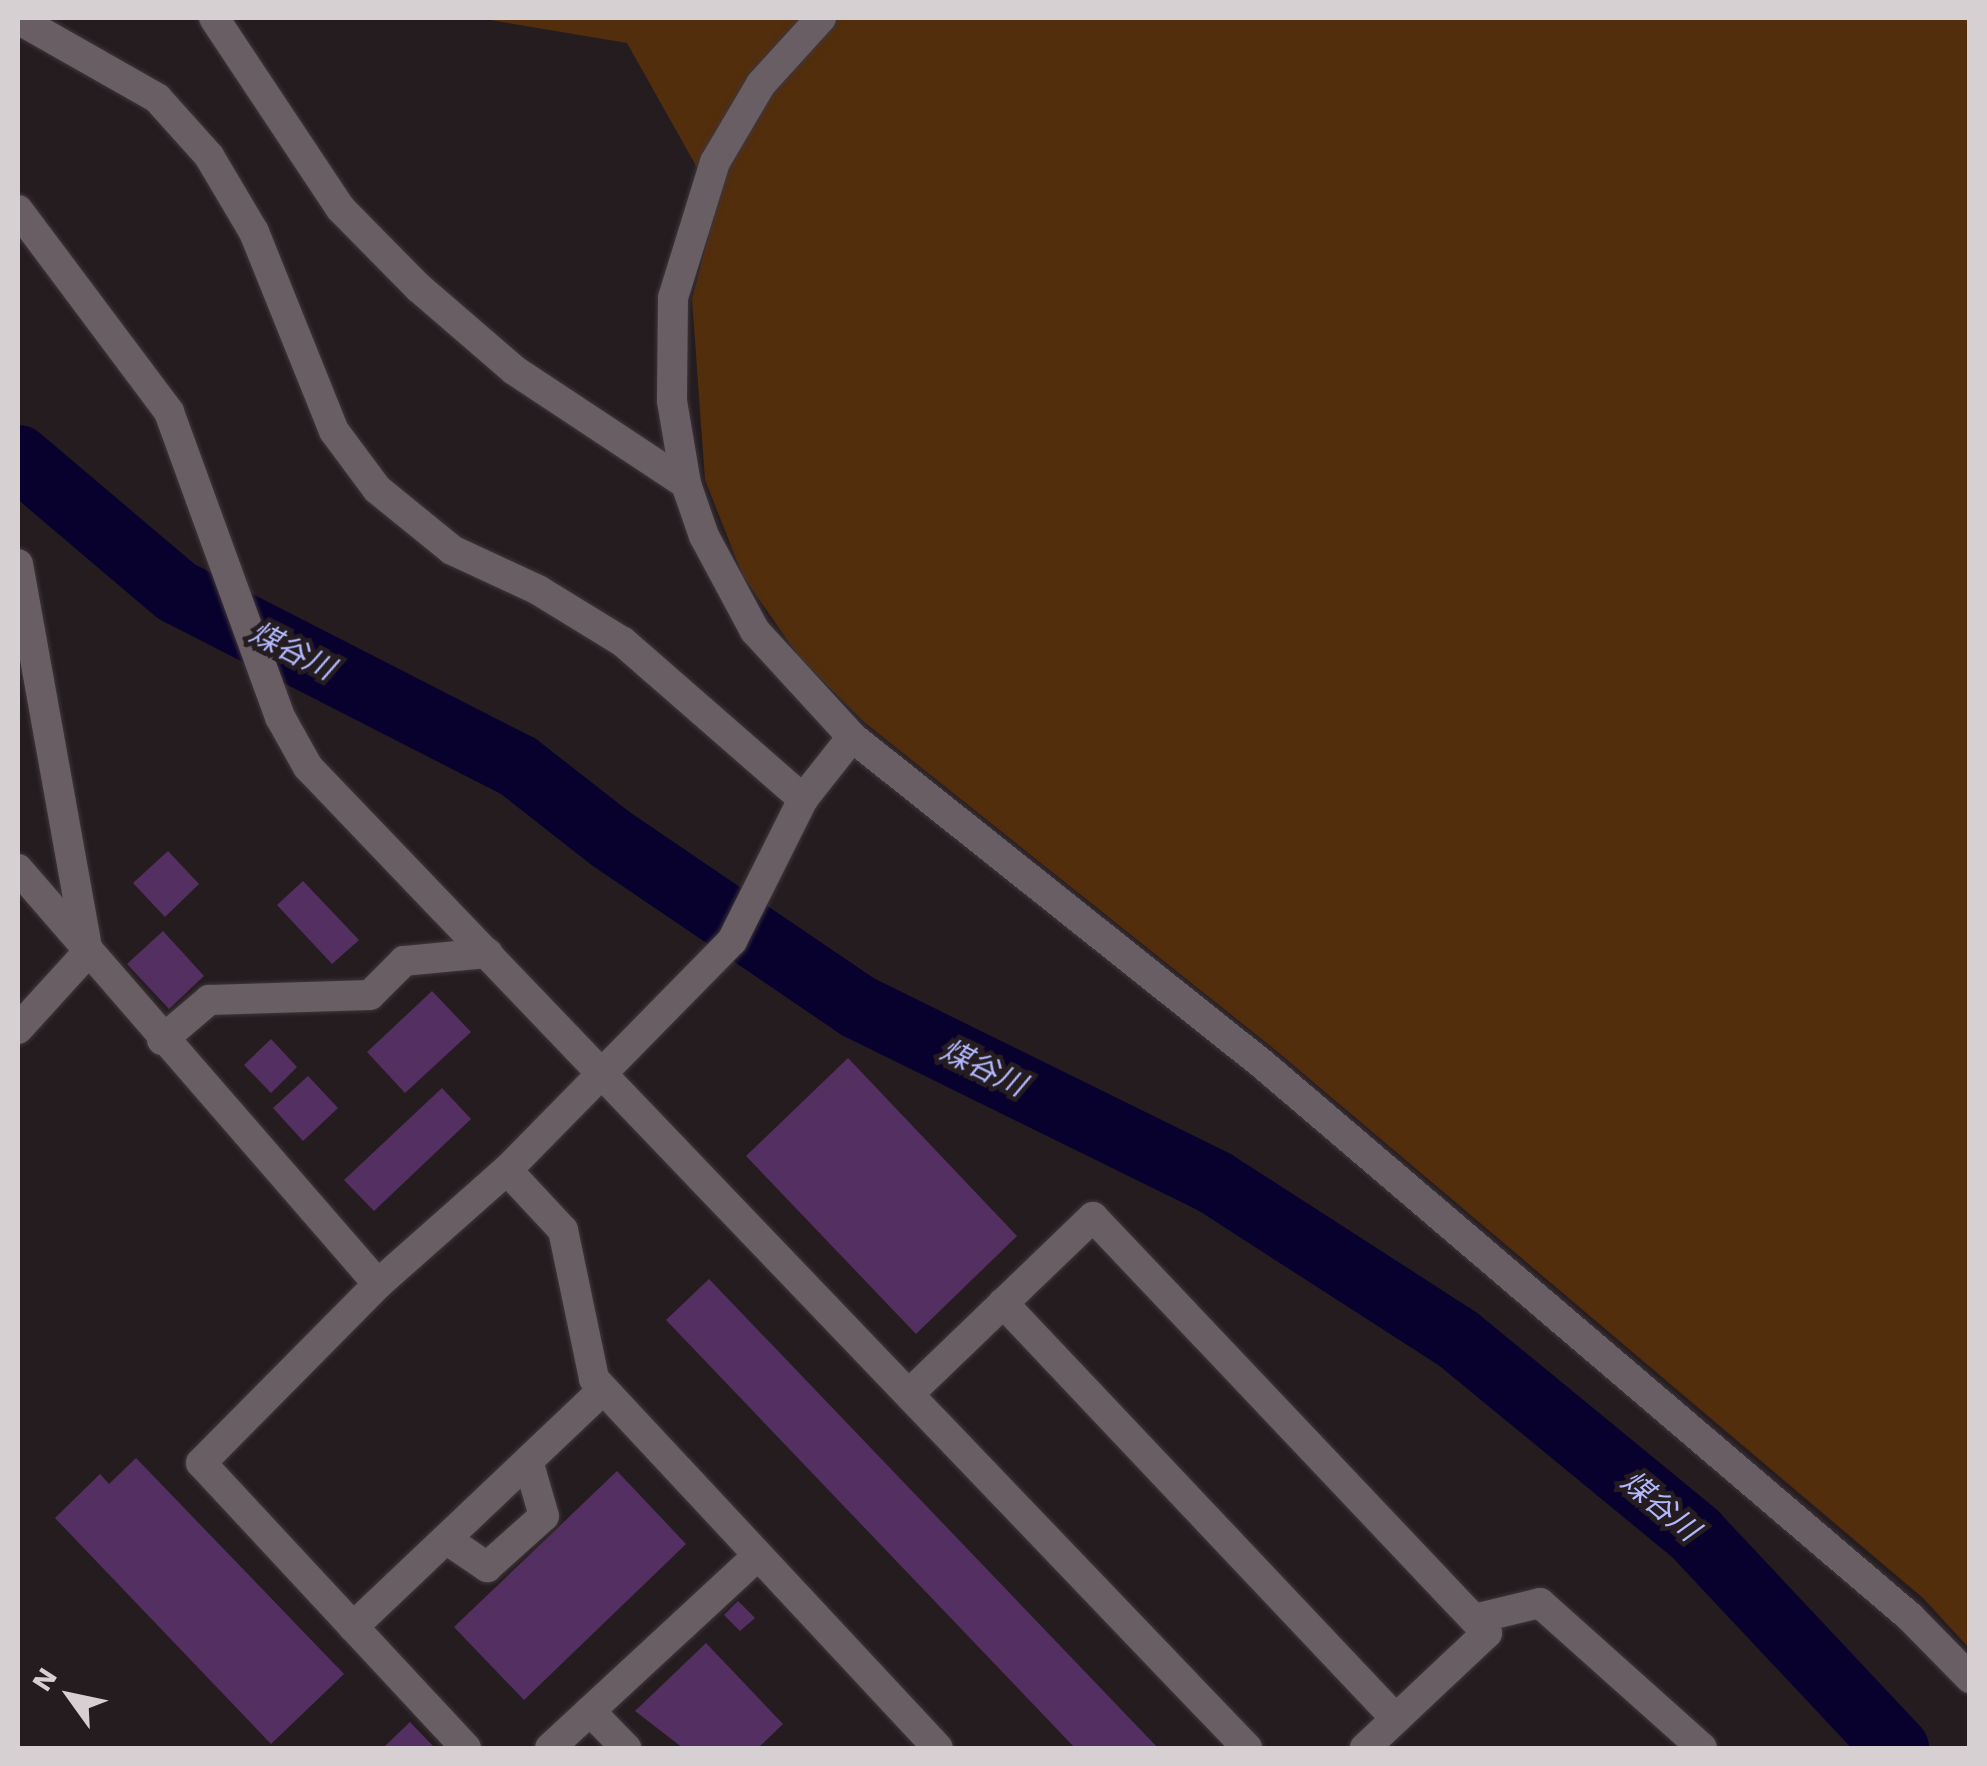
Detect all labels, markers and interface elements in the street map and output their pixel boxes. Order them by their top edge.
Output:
water label: 煤谷川 [244,615,340,687]
water label: 煤谷川 [935,1032,1031,1104]
water label: 煤谷川 [1614,1463,1706,1549]
north arrow [20,1646,120,1746]
text: N [25,1662,64,1697]

